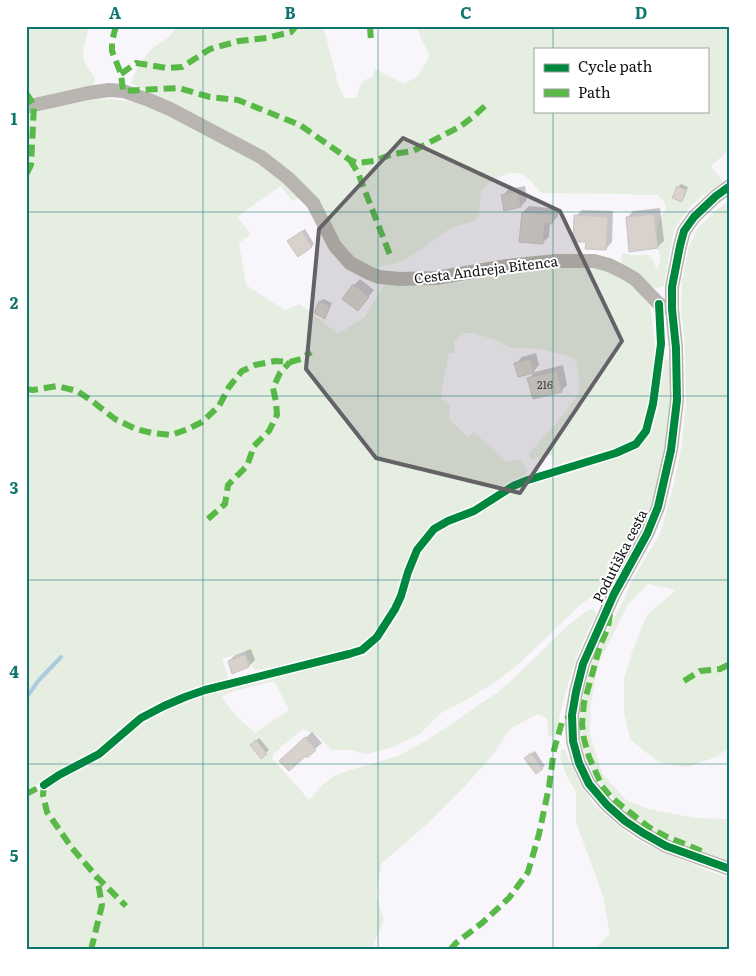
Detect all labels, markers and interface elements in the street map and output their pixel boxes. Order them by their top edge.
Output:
text: A [109,0,121,24]
text: B [284,0,296,24]
text: C [460,0,472,24]
text: D [635,0,647,24]
legend [534,48,708,112]
text: Cycle path [578,54,653,77]
text: Path [578,80,611,103]
text: 1 [11,106,18,130]
street label: Cesta Andreja Bitenca [413,250,559,288]
text: 2 [10,290,19,314]
house number: 216 [537,376,553,392]
text: 3 [10,475,19,499]
street label: Podutiška cesta [587,505,651,606]
text: 4 [9,659,19,683]
text: 5 [10,843,19,867]

